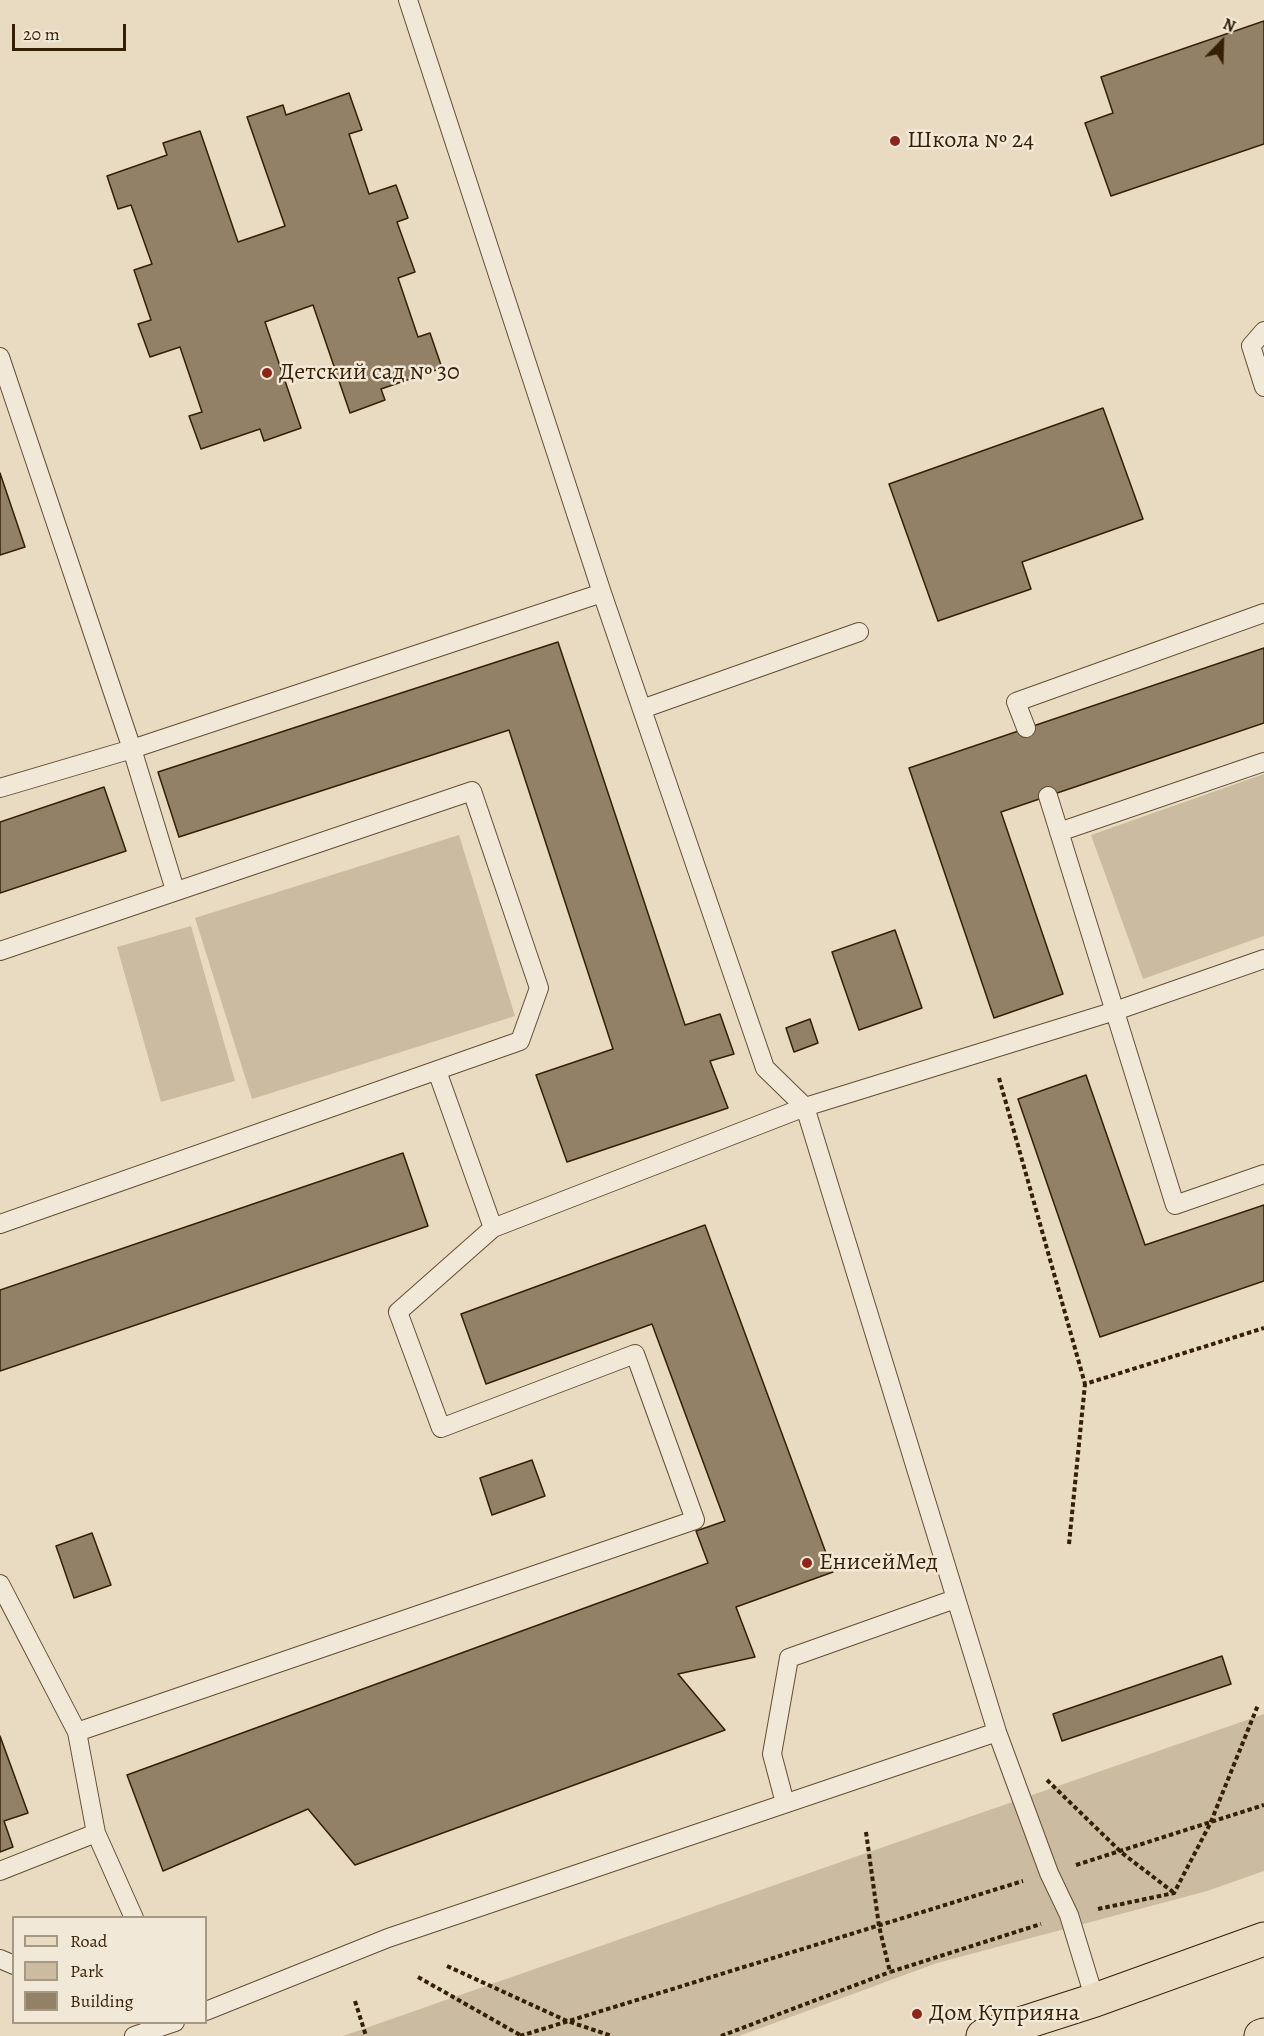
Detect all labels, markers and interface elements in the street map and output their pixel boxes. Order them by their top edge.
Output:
scale bar [15,12,129,50]
north arrow [1192,12,1252,72]
text: N [1219,13,1239,38]
text: 20 m [23,22,60,46]
place label: Школа № 24 [907,127,1034,155]
marker: Школа № 24 [888,134,902,148]
place label: Детский сад № 30 [279,359,460,387]
marker: Детский сад № 30 [260,366,274,380]
place label: ЕнисейМед [819,1549,938,1577]
marker: ЕнисейМед [800,1556,814,1570]
legend [12,1916,207,2024]
text: Road [70,1929,107,1953]
text: Park [70,1959,104,1983]
text: Building [70,1989,134,2013]
place label: Дом Куприяна [929,2000,1080,2028]
marker: Дом Куприяна [910,2007,924,2021]

